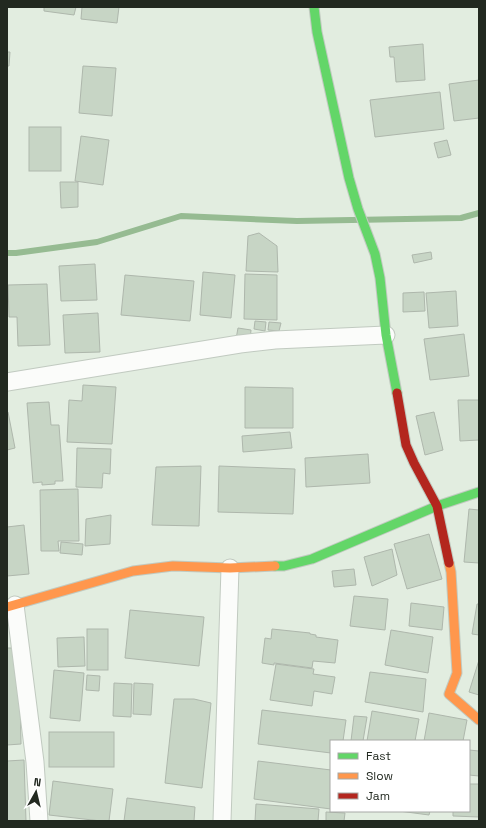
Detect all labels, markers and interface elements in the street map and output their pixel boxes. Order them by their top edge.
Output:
legend [330,740,470,812]
text: Fast [366,748,391,764]
text: Slow [366,768,393,784]
north arrow [16,772,56,812]
text: N [33,775,42,790]
text: Jam [366,788,390,804]

